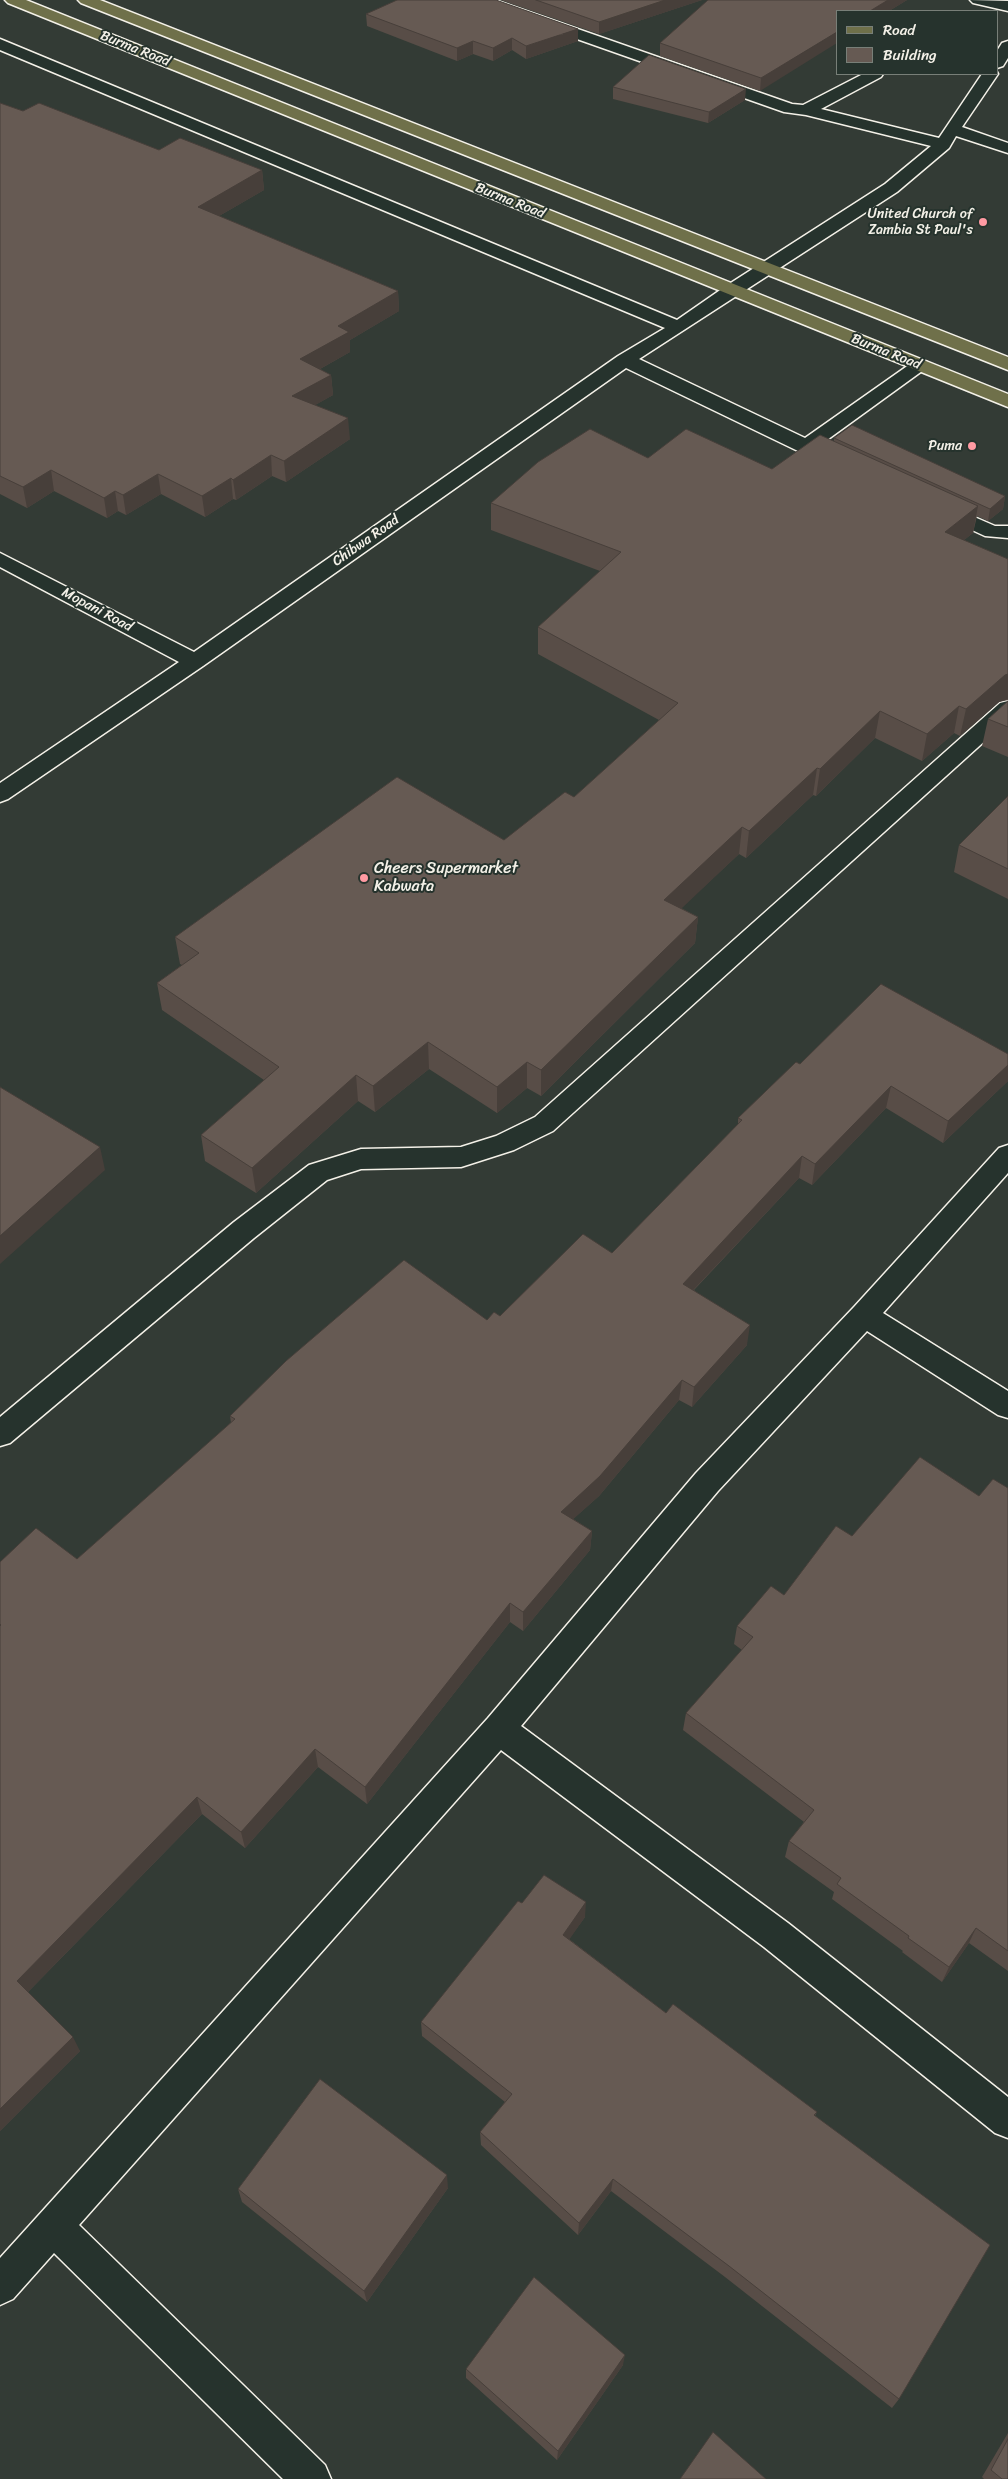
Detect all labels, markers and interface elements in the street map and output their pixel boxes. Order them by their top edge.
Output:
legend [836,10,998,75]
text: Road [883,17,915,43]
street label: Burma Road [98,27,172,71]
text: Building [883,42,937,68]
street label: Burma Road [473,179,547,223]
place label: United Church of Zambia St Paul's [867,206,973,238]
marker: United Church of Zambia St Paul's [977,216,989,228]
street label: Burma Road [849,330,923,374]
place label: Puma [928,438,962,454]
marker: Puma [966,440,978,452]
street label: Chibwa Road [329,512,403,570]
street label: Mopani Road [59,584,135,636]
place label: Cheers Supermarket Kabwata [374,859,518,897]
marker: Cheers Supermarket Kabwata [358,872,370,884]

